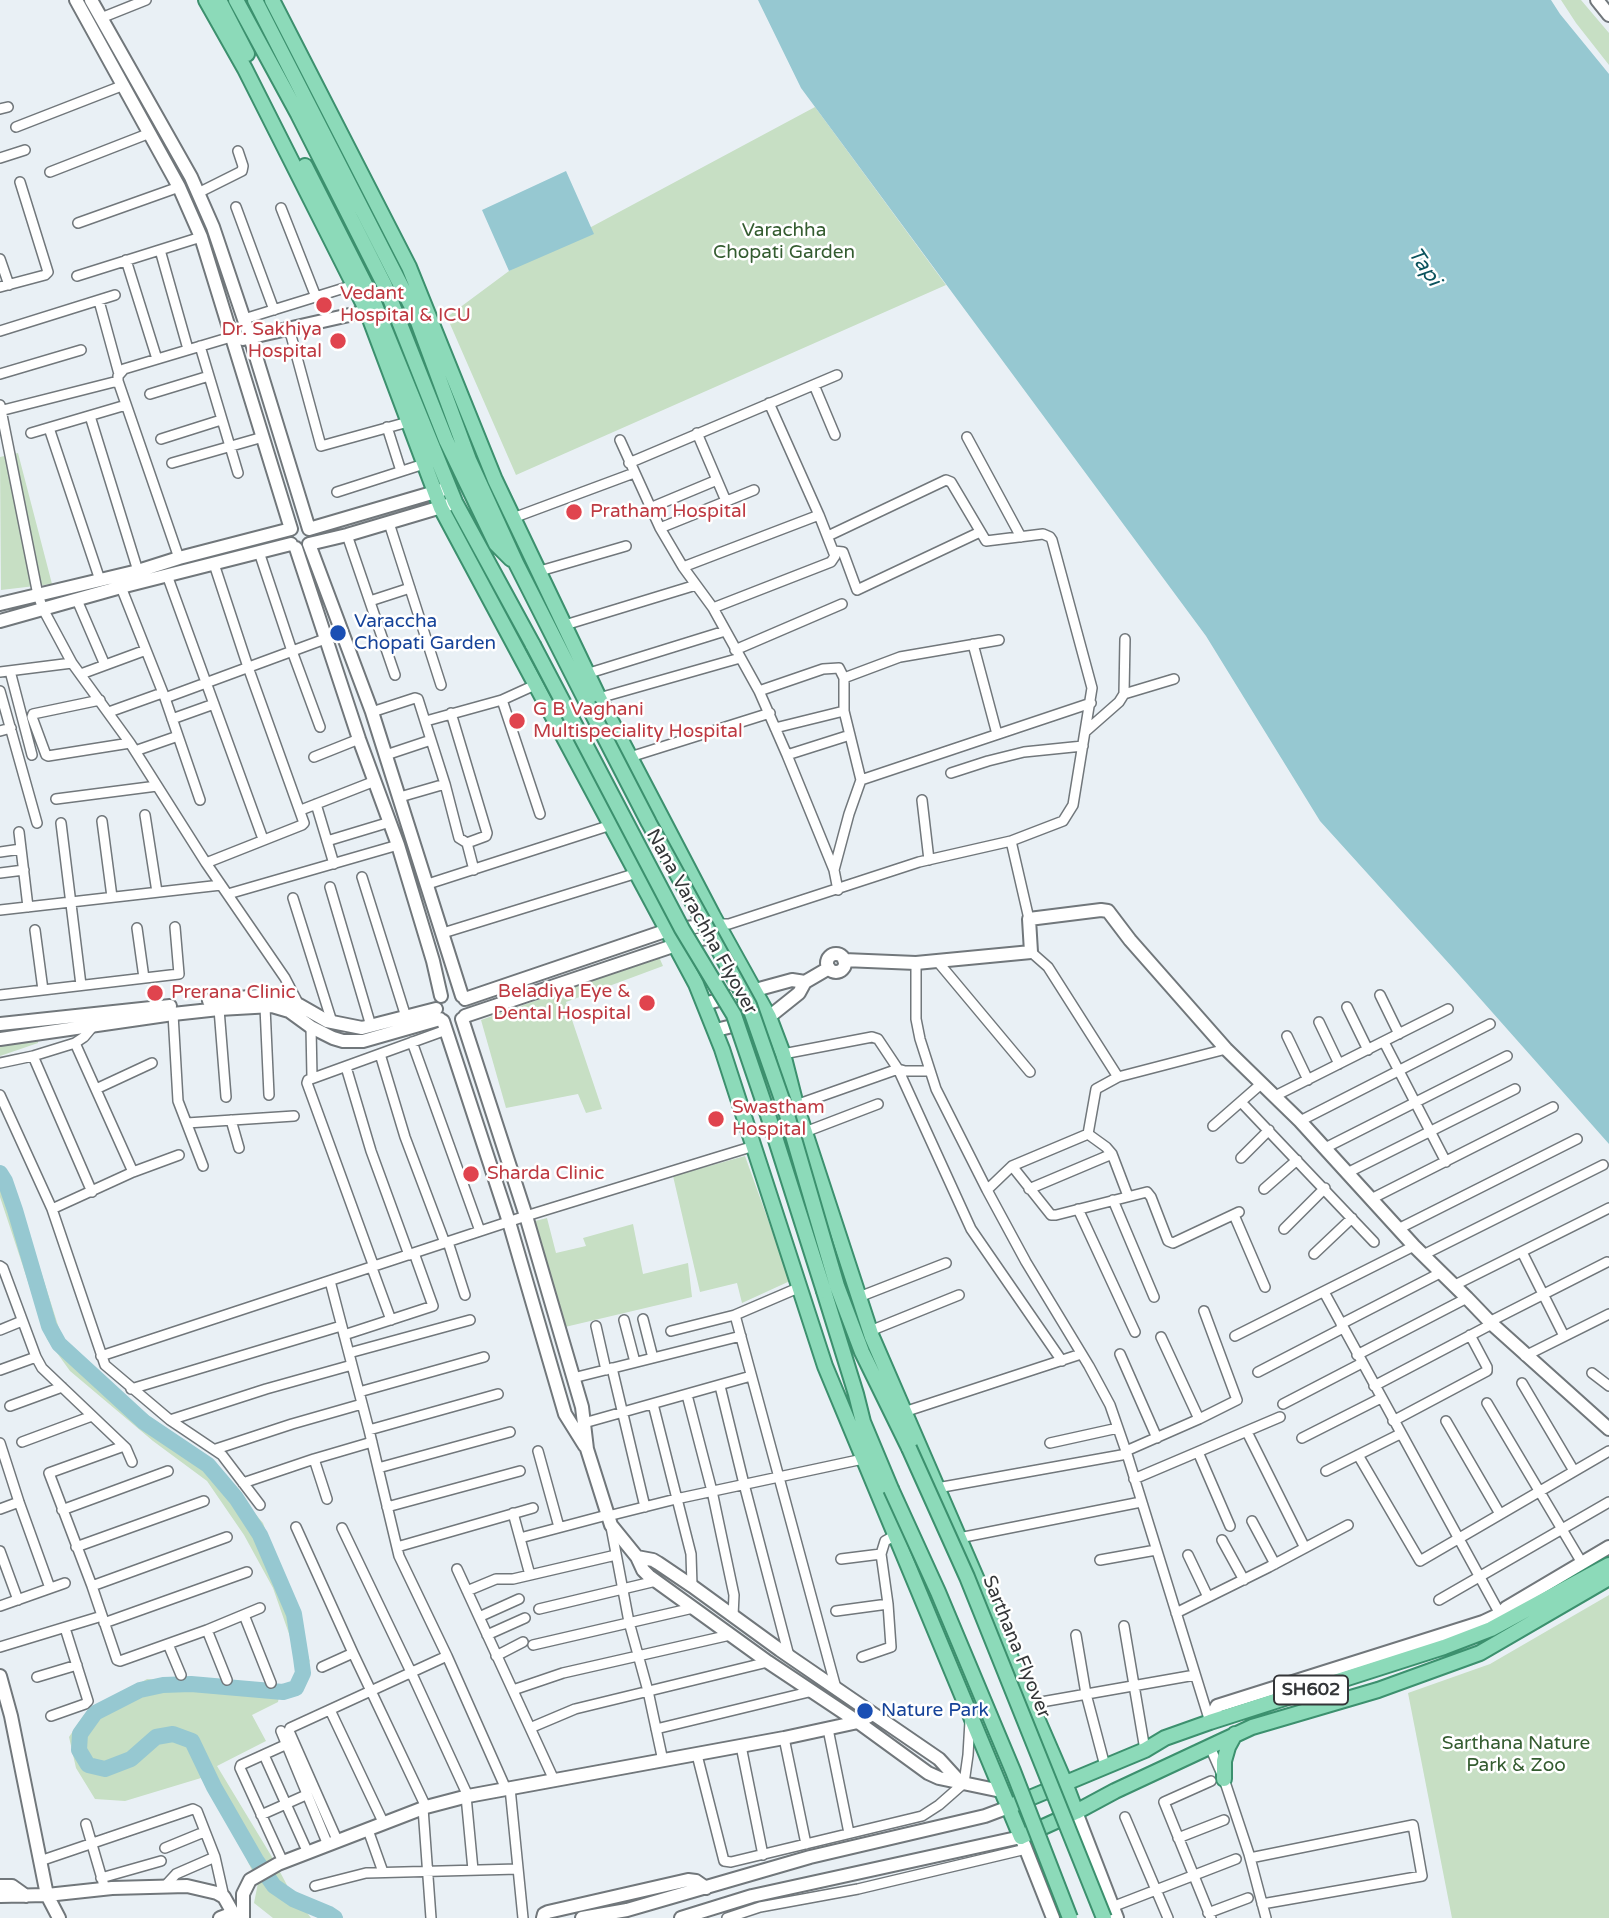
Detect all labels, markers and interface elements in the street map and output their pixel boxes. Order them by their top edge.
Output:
park label: Varachha Chopati Garden [713,220,855,264]
water label: Tapi [1402,243,1446,291]
place label: Vedant Hospital & ICU [340,283,471,327]
marker: Vedant Hospital & ICU [314,295,334,315]
place label: Dr. Sakhiya Hospital [222,319,322,363]
marker: Dr. Sakhiya Hospital [328,331,348,351]
place label: Pratham Hospital [590,501,746,523]
marker: Pratham Hospital [564,502,584,522]
place label: Varaccha Chopati Garden [354,611,496,655]
marker: Varaccha Chopati Garden [328,623,348,643]
place label: G B Vaghani Multispeciality Hospital [533,699,743,743]
marker: G B Vaghani Multispeciality Hospital [507,711,527,731]
street label: Nana Varachha Flyover [641,825,761,1019]
place label: Beladiya Eye & Dental Hospital [493,981,631,1025]
place label: Prerana Clinic [171,982,296,1004]
marker: Prerana Clinic [145,983,165,1003]
marker: Beladiya Eye & Dental Hospital [637,993,657,1013]
place label: Swastham Hospital [732,1097,825,1141]
marker: Swastham Hospital [706,1109,726,1129]
place label: Sharda Clinic [487,1163,604,1185]
marker: Sharda Clinic [461,1164,481,1184]
street label: Sarthana Flyover [977,1572,1055,1722]
road number: SH602 [1274,1675,1348,1704]
place label: Nature Park [881,1700,989,1722]
marker: Nature Park [855,1701,875,1721]
park label: Sarthana Nature Park & Zoo [1442,1733,1590,1777]

